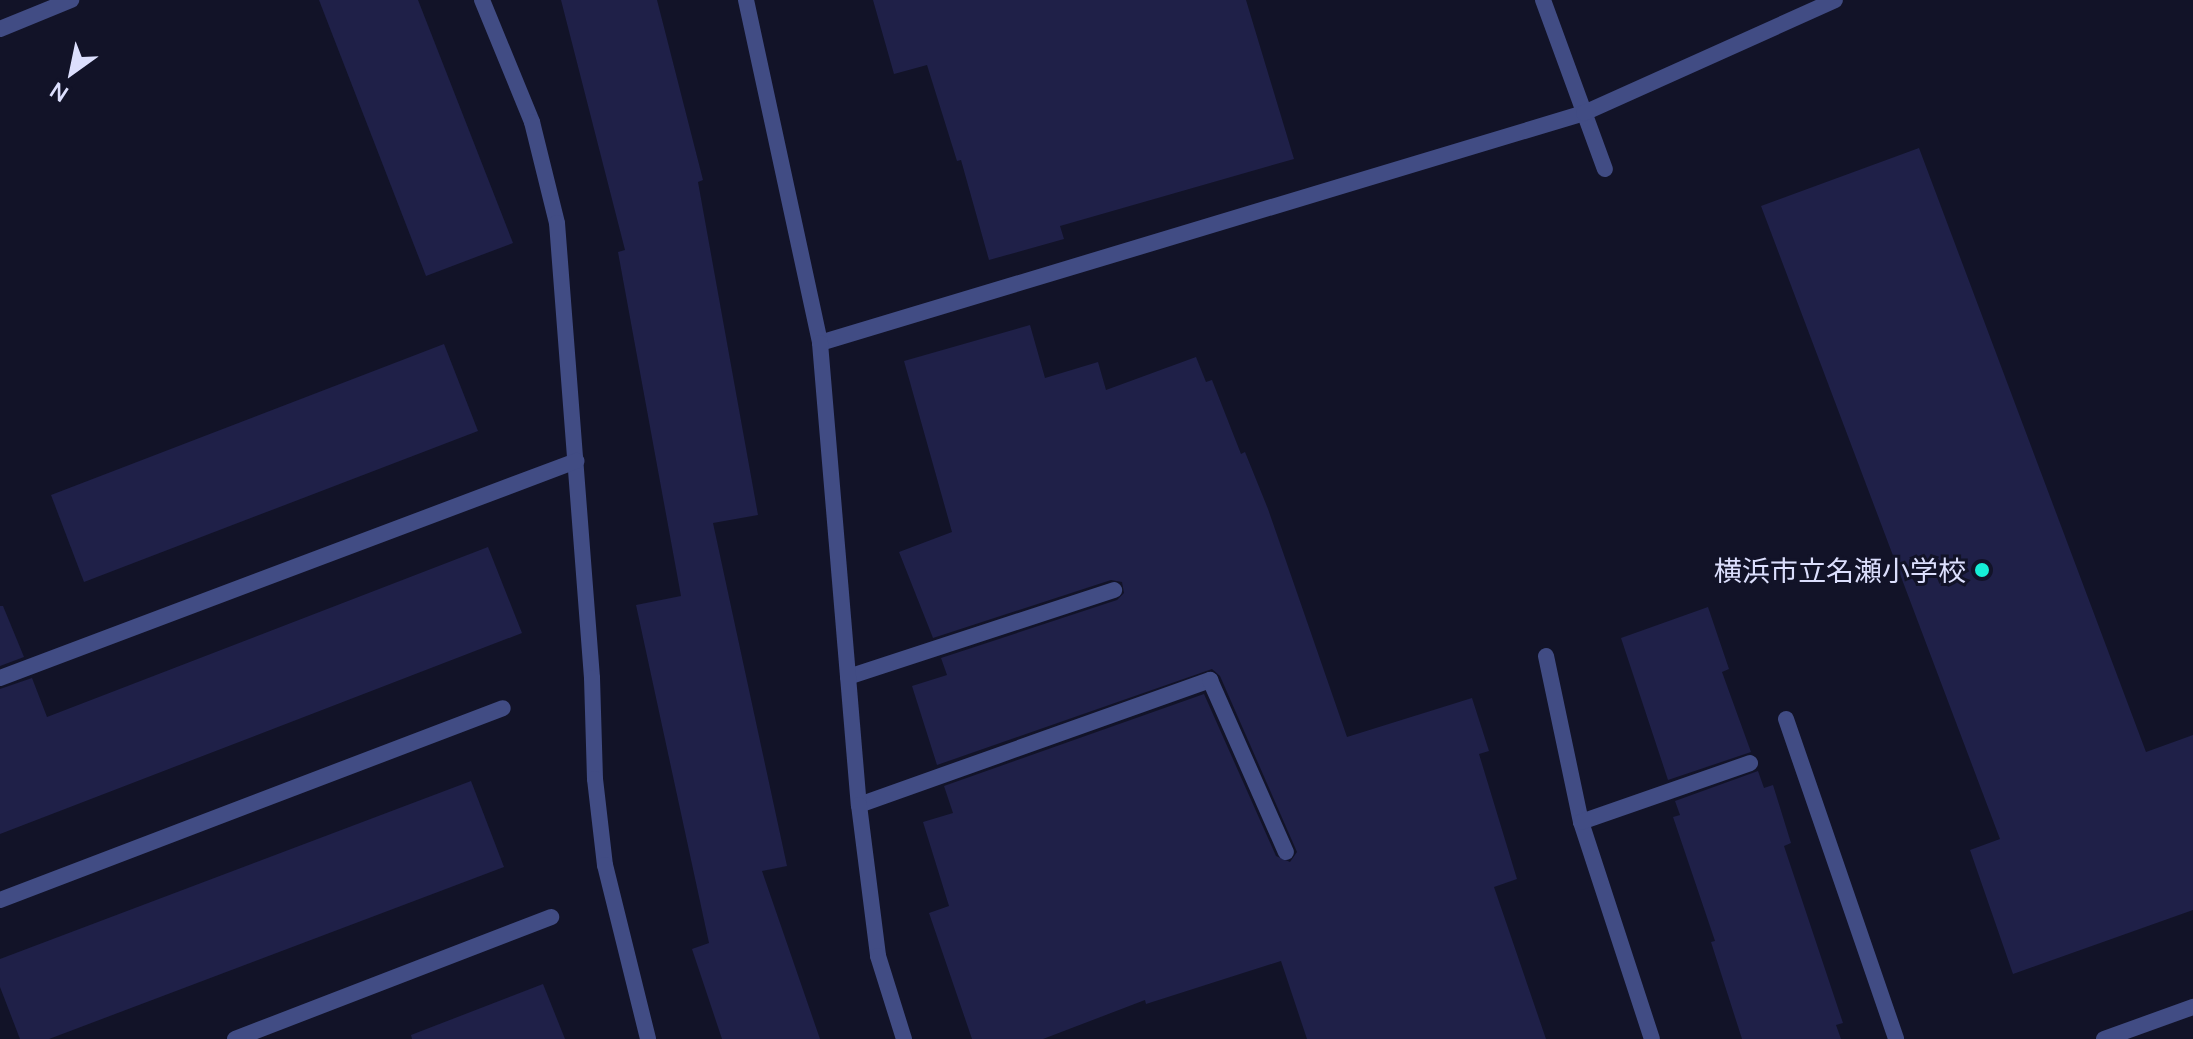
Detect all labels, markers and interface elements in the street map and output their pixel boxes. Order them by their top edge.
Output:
north arrow [32,32,112,112]
text: N [44,75,74,109]
place label: 横浜市立名瀬小学校 [1714,553,1966,587]
marker: 横浜市立名瀬小学校 [1973,561,1991,579]

